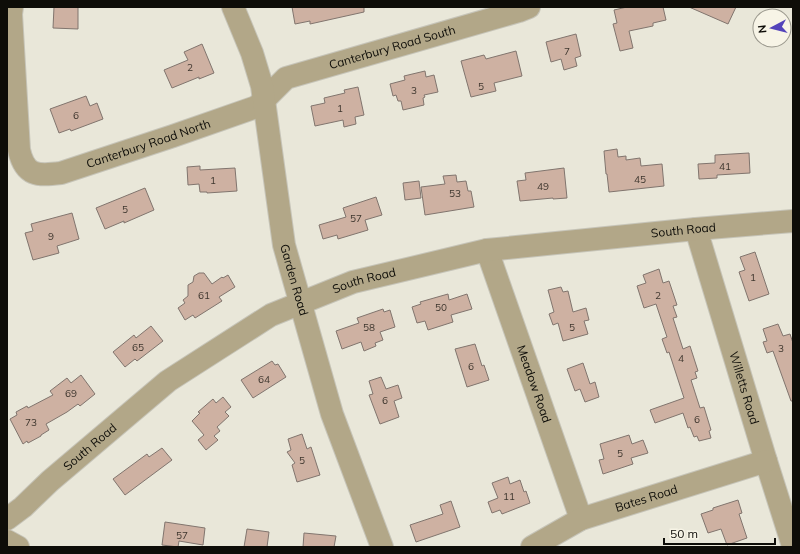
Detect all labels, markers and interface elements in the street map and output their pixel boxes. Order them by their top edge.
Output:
north arrow [752,8,792,48]
street label: Canterbury Road South [327,22,457,72]
text: N [755,24,770,34]
house number: 7 [564,45,570,58]
house number: 2 [187,61,193,74]
house number: 5 [478,80,484,93]
house number: 3 [411,84,417,97]
house number: 1 [337,102,343,115]
house number: 6 [73,109,79,122]
street label: Canterbury Road North [84,116,212,171]
house number: 41 [719,160,731,173]
house number: 45 [634,173,646,186]
house number: 1 [210,174,216,187]
house number: 49 [537,180,549,193]
house number: 53 [449,187,461,200]
house number: 5 [122,203,128,216]
house number: 57 [350,212,362,225]
street label: South Road [650,219,716,240]
house number: 9 [48,230,54,243]
street label: Garden Road [277,242,312,317]
street label: South Road [330,264,397,296]
house number: 1 [750,271,756,284]
house number: 61 [198,289,210,302]
house number: 2 [655,289,661,302]
house number: 50 [435,301,447,314]
house number: 58 [363,321,375,334]
house number: 5 [569,321,575,334]
house number: 65 [132,341,144,354]
house number: 3 [778,342,784,355]
street label: Meadow Road [514,343,555,425]
street label: Willetts Road [726,350,762,426]
house number: 4 [678,352,684,365]
house number: 6 [468,360,474,373]
house number: 64 [258,373,270,386]
house number: 69 [65,387,77,400]
house number: 6 [382,394,388,407]
house number: 6 [694,413,700,426]
house number: 73 [25,416,37,429]
street label: South Road [60,420,119,473]
house number: 5 [617,447,623,460]
house number: 5 [299,454,305,467]
street label: Bates Road [613,481,679,515]
house number: 11 [503,490,515,503]
scale bar [664,520,775,546]
text: 50 m [670,526,698,541]
house number: 57 [176,529,188,542]

